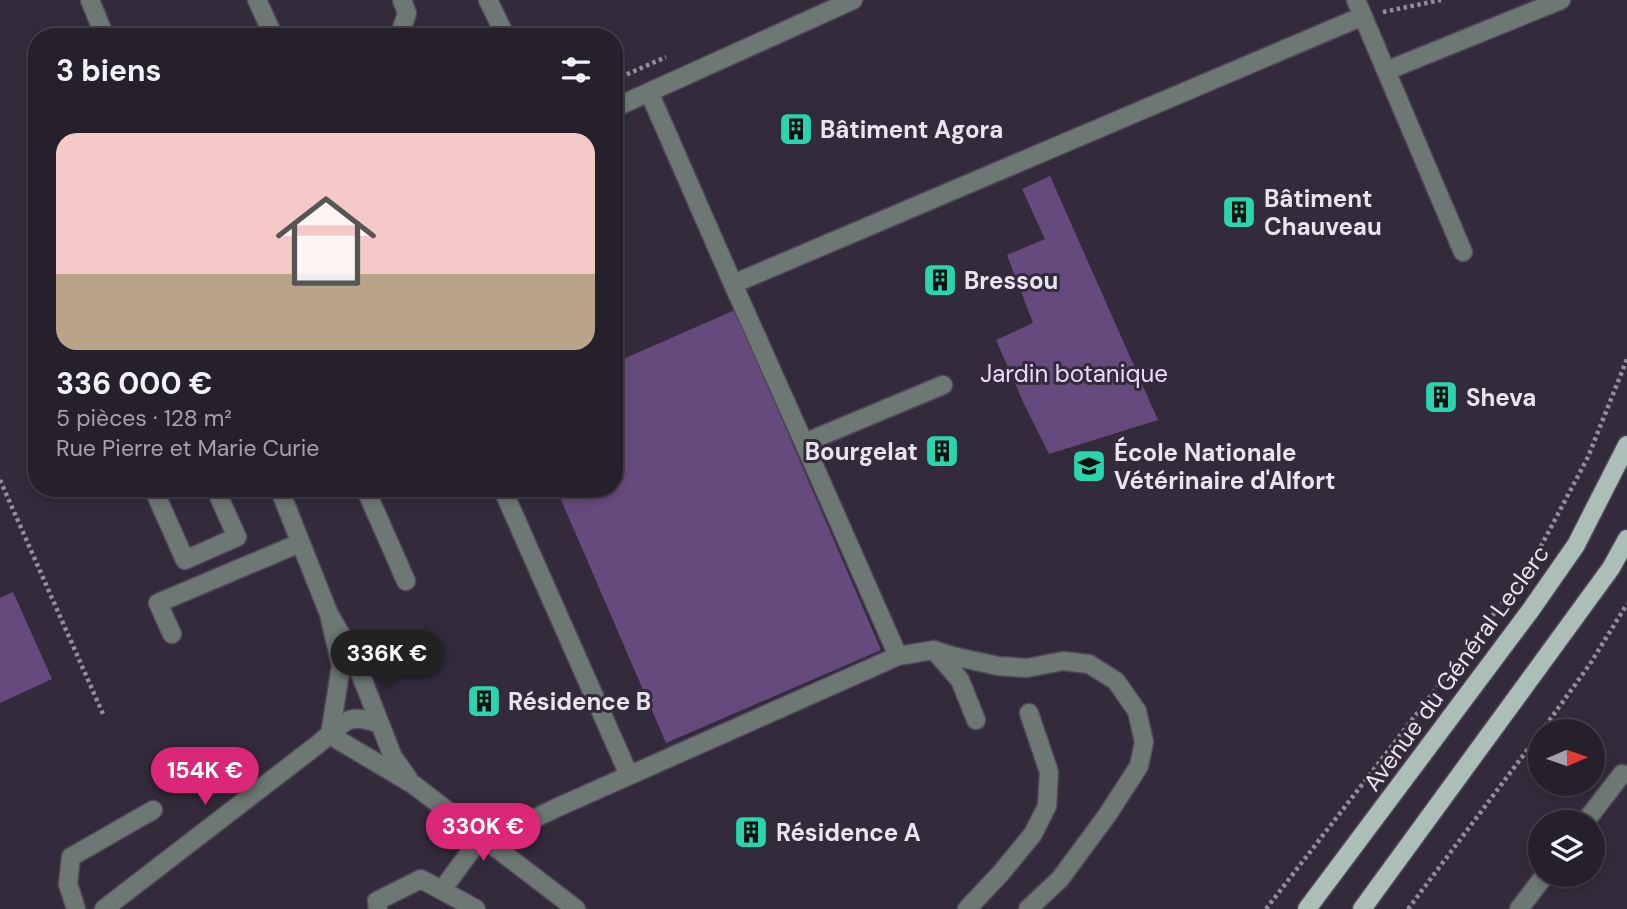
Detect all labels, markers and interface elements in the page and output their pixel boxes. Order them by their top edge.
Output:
text: 3 biens [56,51,162,90]
icon: filters [557,51,595,89]
building icon: Bâtiment Agora [777,110,815,148]
place label: Bâtiment Agora [820,114,1003,145]
icon: home [263,178,389,304]
place label: Bâtiment Chauveau [1264,183,1382,242]
building icon: Bâtiment Chauveau [1220,193,1258,231]
building icon: Bressou [921,261,959,299]
place label: Bressou [964,265,1058,296]
park label: Jardin botanique [980,358,1168,389]
text: 336 000 € [56,364,212,403]
building icon: Sheva [1422,378,1460,416]
place label: Sheva [1466,382,1536,413]
text: 5 pièces · 128 m² [56,403,232,433]
building icon: Bourgelat [923,432,961,470]
text: Rue Pierre et Marie Curie [56,433,319,463]
place label: Bourgelat [805,436,918,467]
place label: École Nationale Vétérinaire d'Alfort [1114,436,1335,496]
school or university icon: École Nationale Vétérinaire d'Alfort [1070,447,1108,485]
street label: Avenue du Général Leclerc [1356,539,1556,797]
pin: 336K € [330,630,444,690]
text: 336K € [347,638,427,668]
building icon: Résidence B [465,682,503,720]
place label: Résidence B [508,686,651,717]
north arrow [1528,719,1605,796]
map controls [1528,719,1605,887]
pin: 154K € [148,748,262,807]
text: 154K € [167,755,243,785]
pin: 330K € [426,804,540,863]
button: layers [1528,810,1605,887]
text: 330K € [442,811,524,841]
building icon: Résidence A [732,813,770,851]
place label: Résidence A [776,817,921,848]

